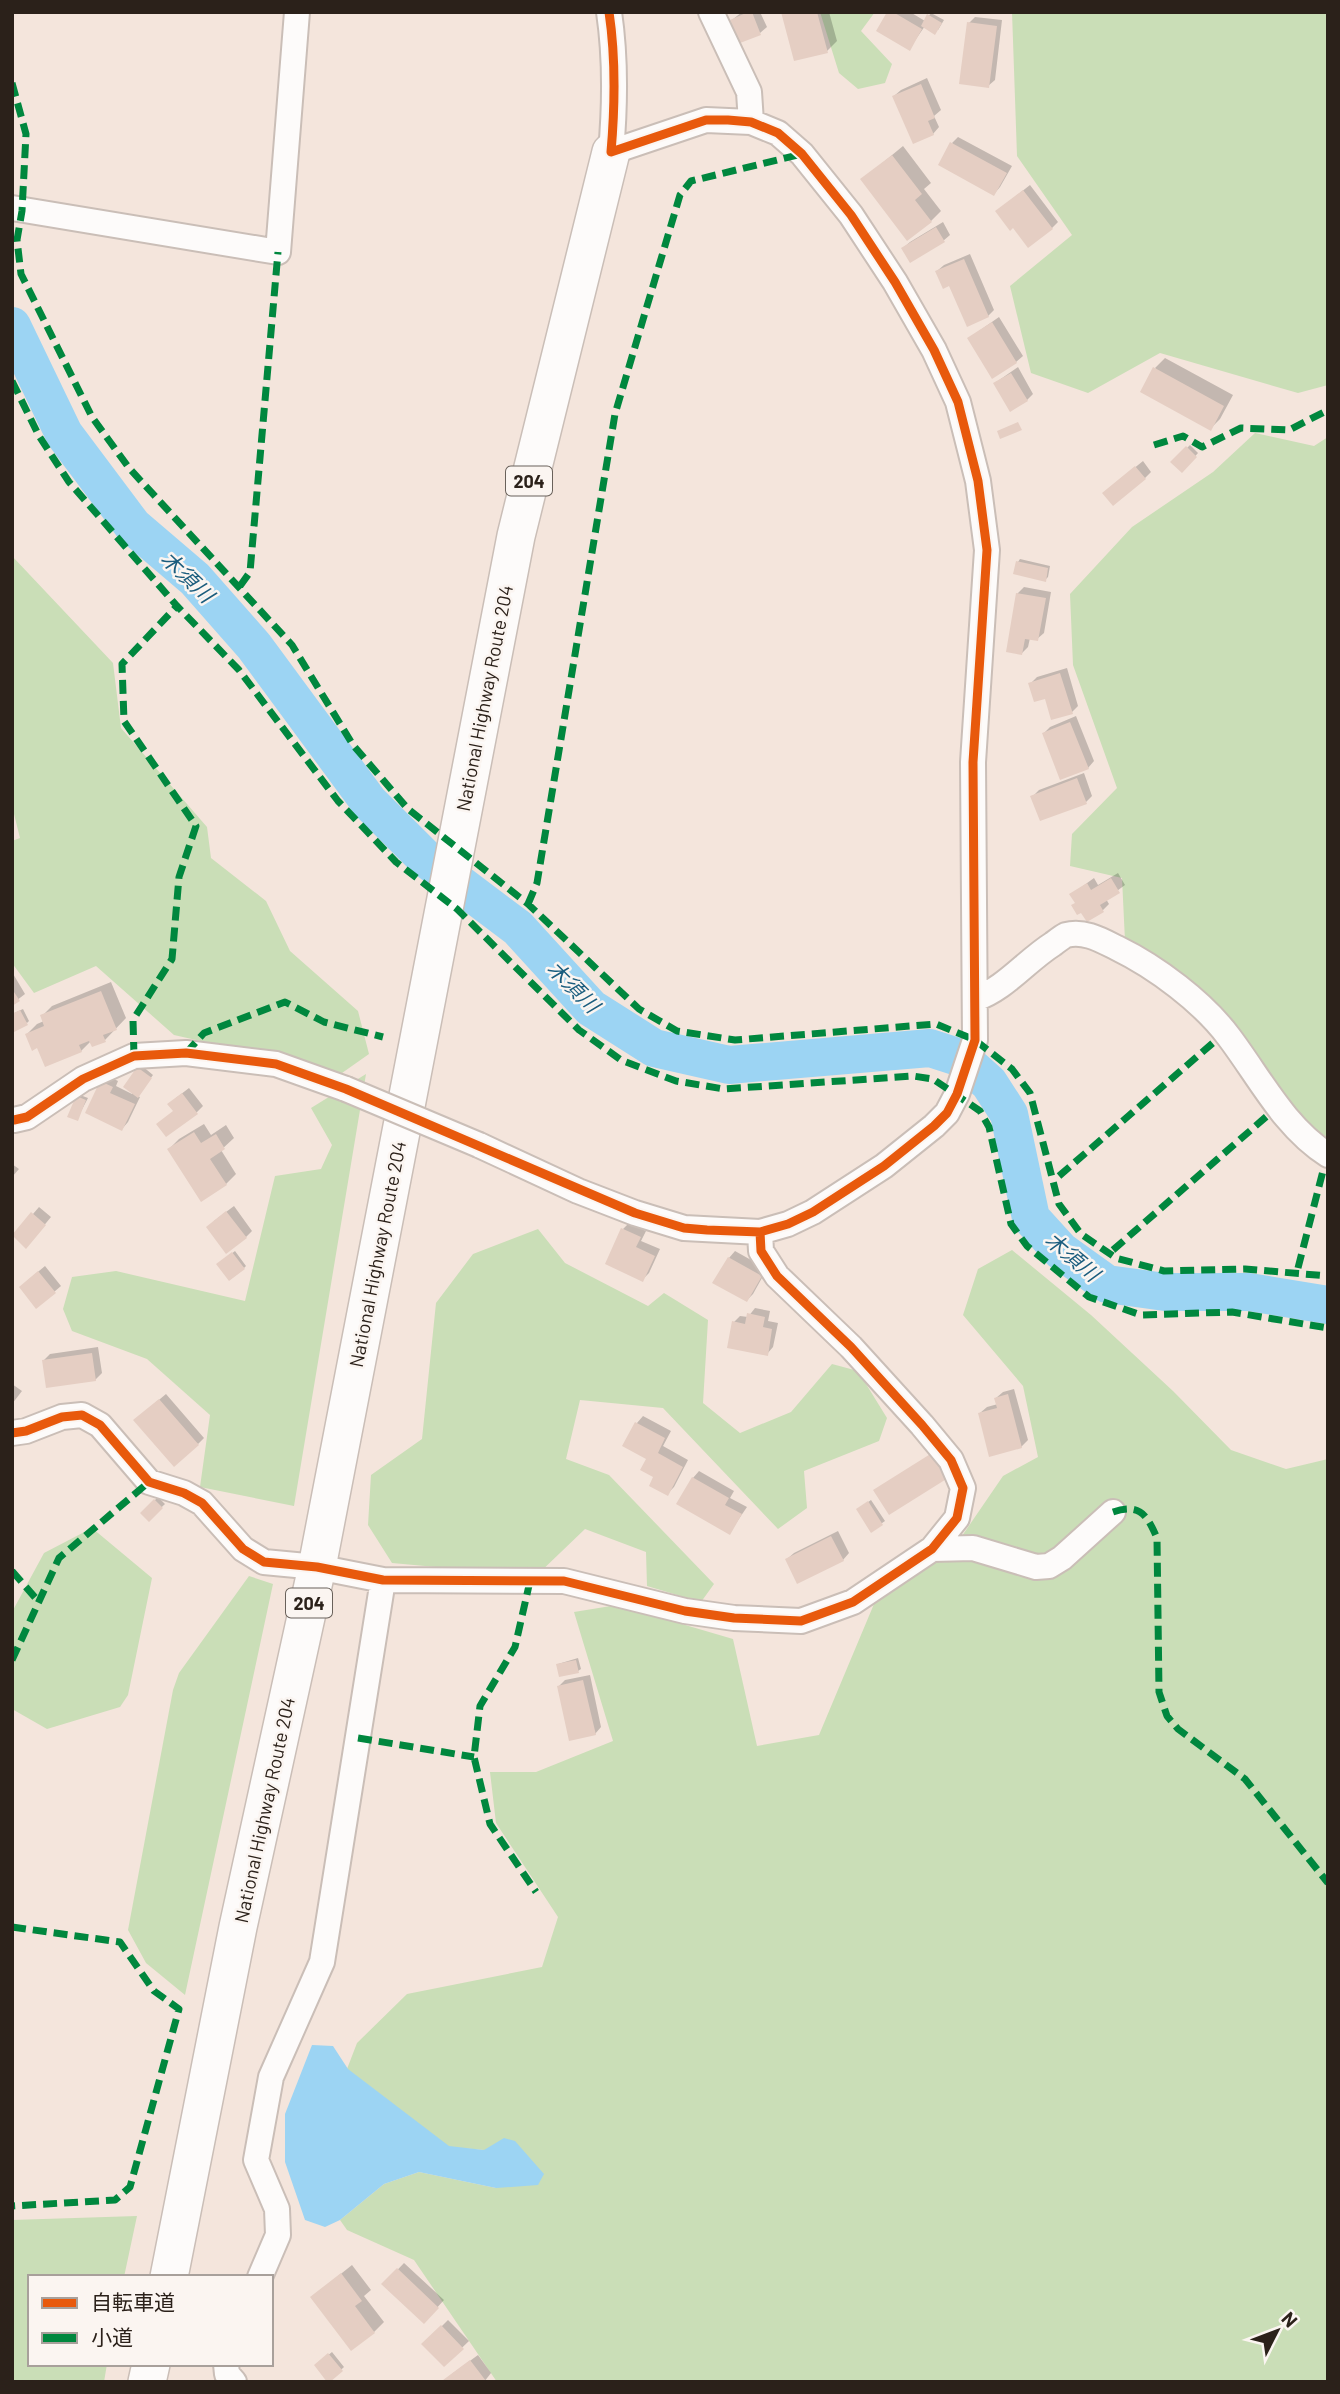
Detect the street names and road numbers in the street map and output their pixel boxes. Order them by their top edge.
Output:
road number: 204 [506,466,552,495]
street label: National Highway Route 204 [451,583,517,813]
street label: National Highway Route 204 [344,1139,410,1369]
road number: 204 [286,1588,332,1618]
street label: National Highway Route 204 [229,1695,299,1925]

